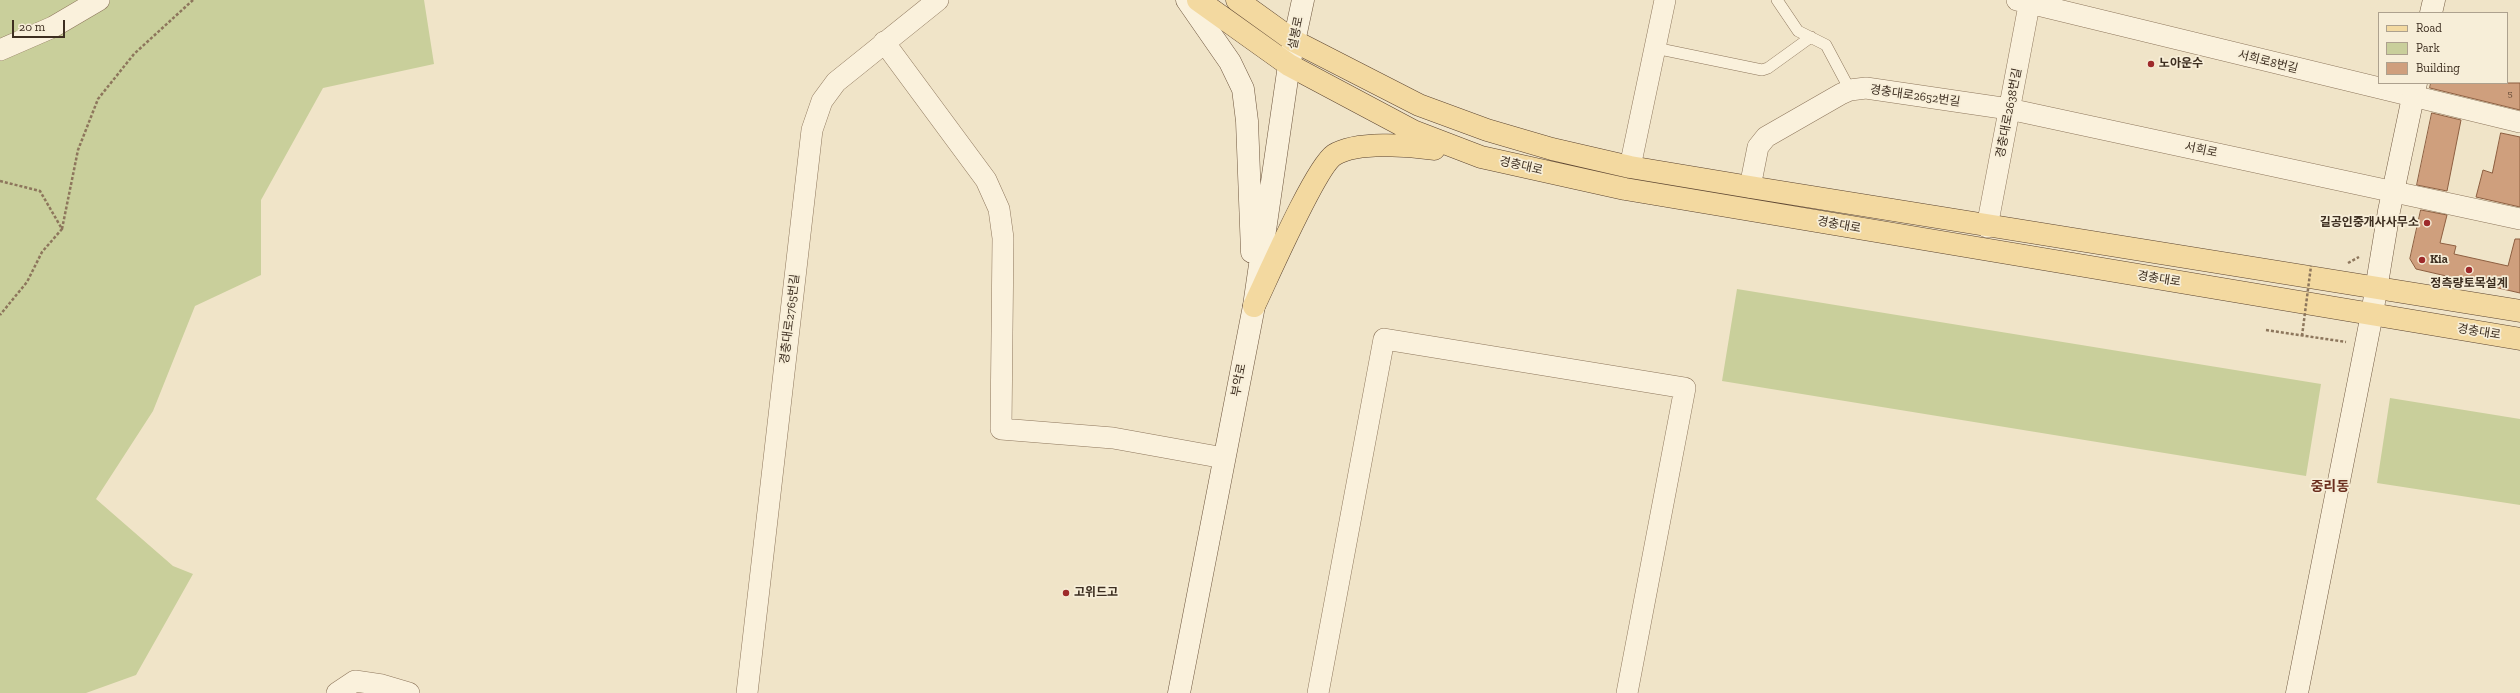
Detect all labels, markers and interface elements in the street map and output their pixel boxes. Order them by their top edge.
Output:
scale bar [14,12,67,38]
legend [2378,12,2508,84]
street label: 설봉로 [1286,15,1306,51]
text: 20 m [19,20,45,34]
text: Road [2416,21,2442,35]
text: Park [2416,41,2440,55]
street label: 서희로8번길 [2236,48,2300,76]
place label: 노아운수 [2159,57,2203,71]
marker: 노아운수 [2146,59,2156,69]
text: Building [2416,61,2460,75]
street label: 경충대로2638번길 [1993,67,2025,159]
street label: 경충대로2652번길 [1869,83,1961,109]
house number: 5 [2507,88,2513,100]
street label: 서희로 [2183,140,2219,160]
street label: 경충대로 [1498,154,1544,178]
street label: 경충대로 [1816,214,1862,236]
place label: 길공인중개사사무소 [2320,216,2419,230]
marker: 길공인중개사사무소 [2422,218,2432,228]
place label: Kia [2430,253,2448,267]
marker: Kia [2417,255,2427,265]
marker: 정측량토목설계 [2464,265,2474,275]
street label: 경충대로 [2136,268,2182,290]
street label: 경충대로2765번길 [777,273,803,365]
place label: 정측량토목설계 [2430,277,2508,291]
street label: 경충대로 [2456,321,2502,343]
street label: 부악로 [1229,362,1249,398]
district label: 중리동 [2311,479,2349,495]
place label: 고위드고 [1074,586,1118,600]
marker: 고위드고 [1061,588,1071,598]

